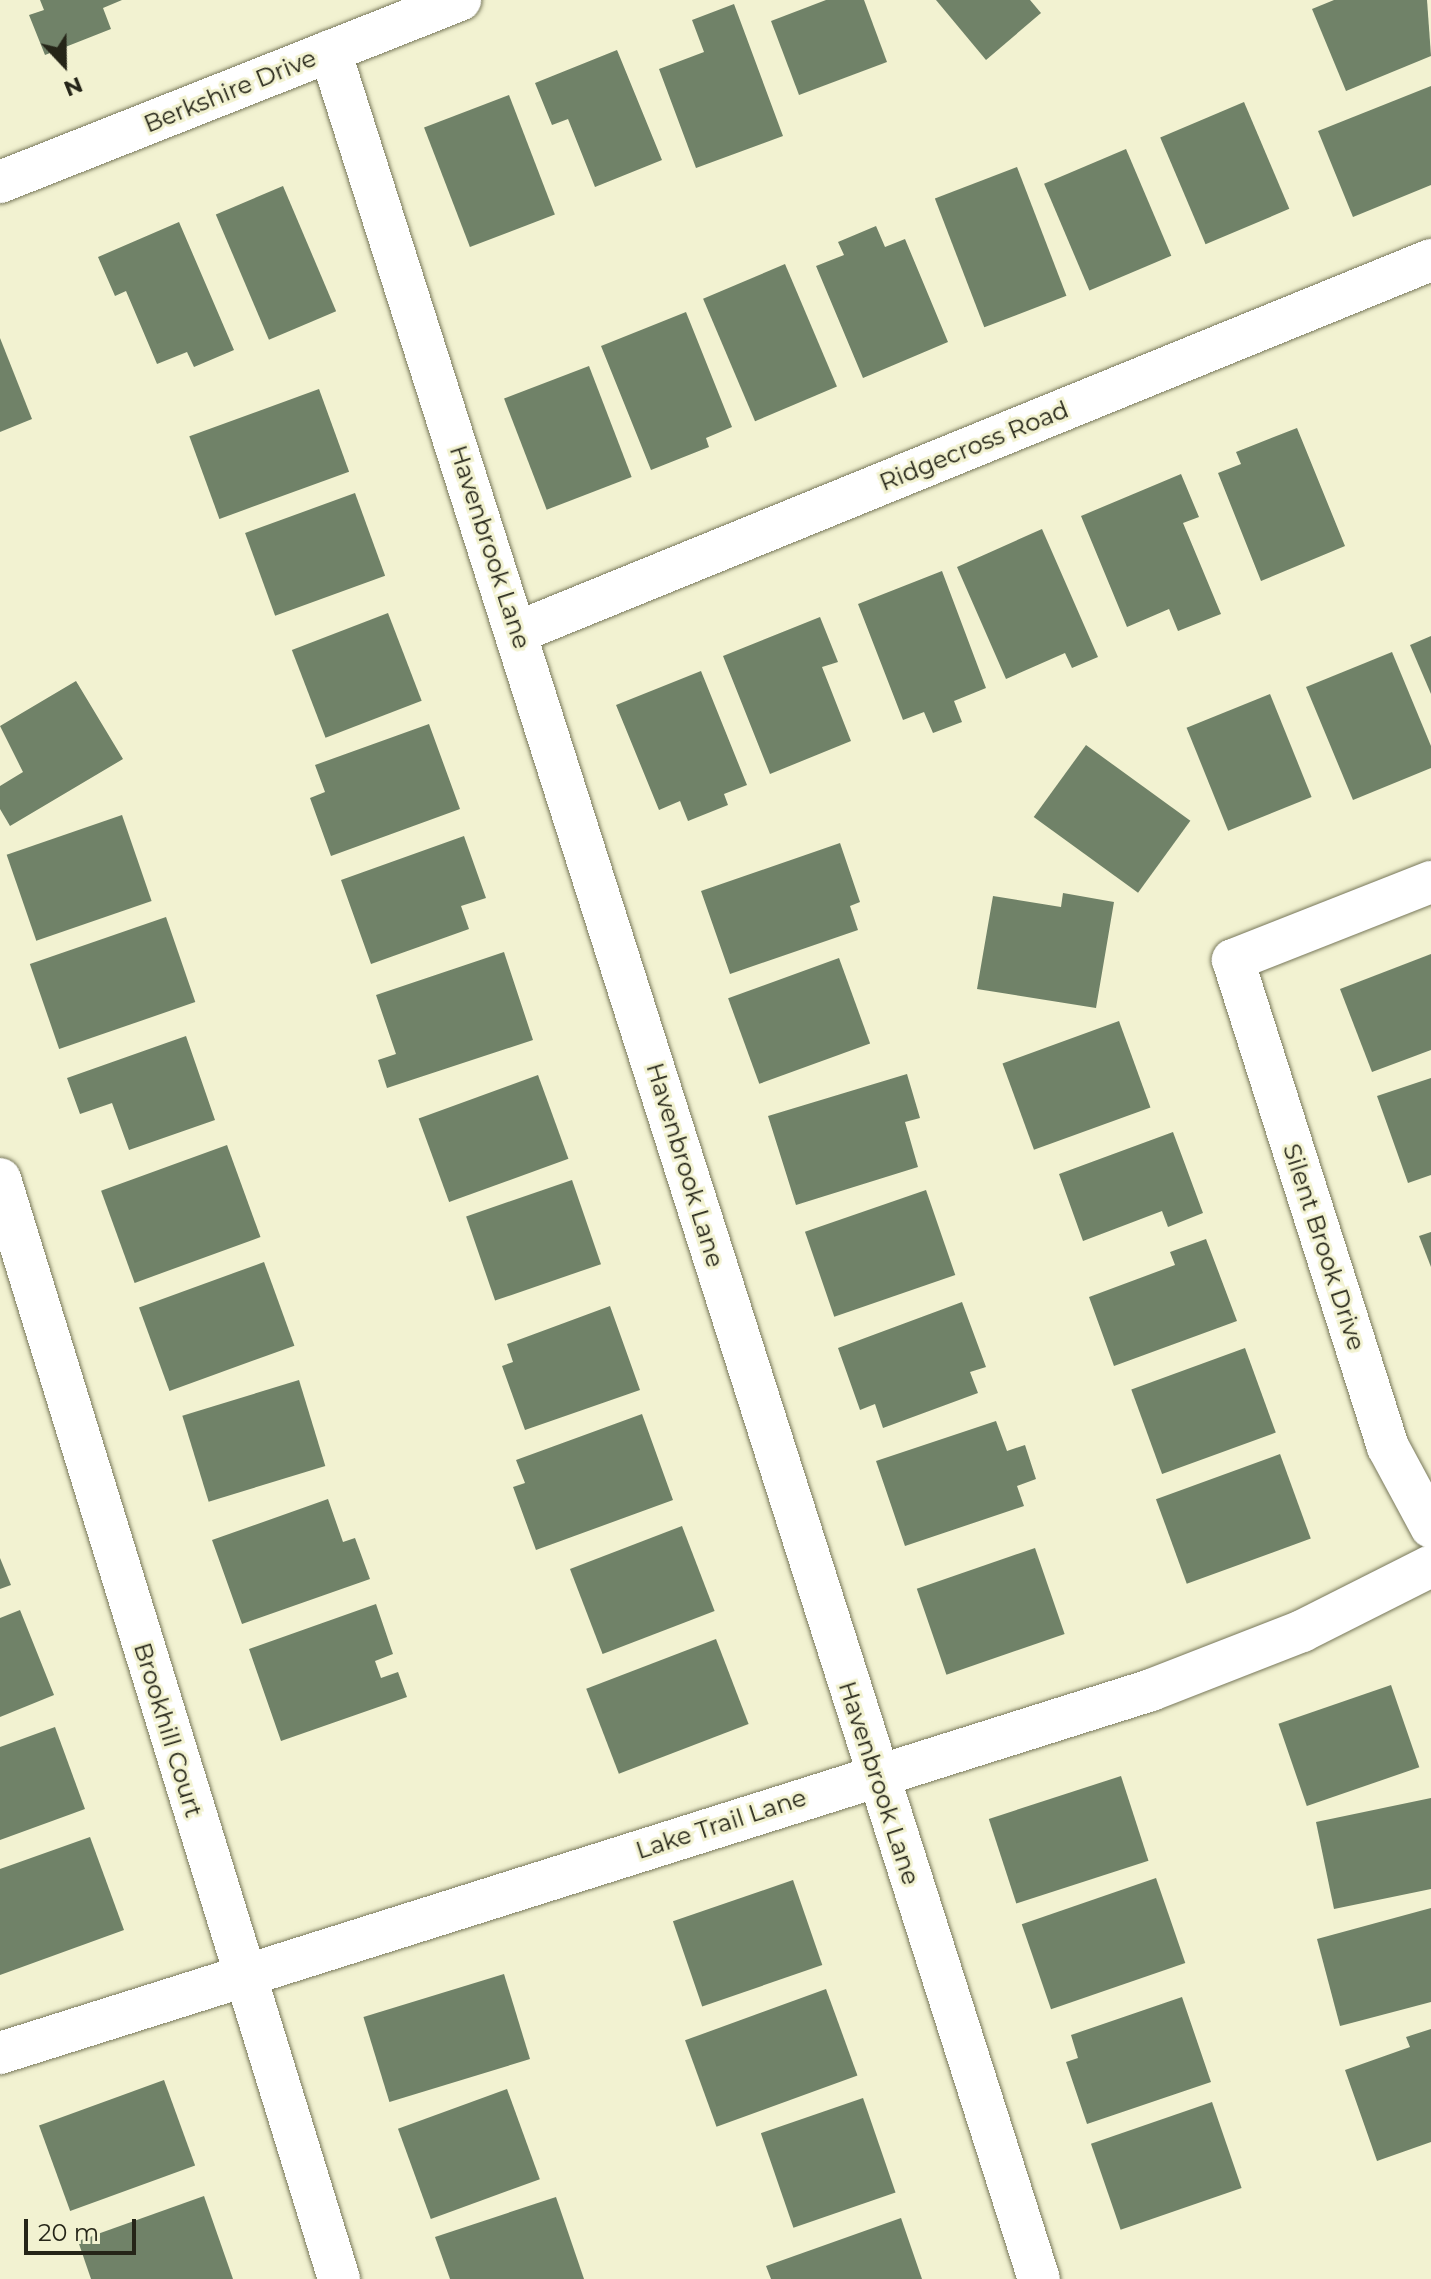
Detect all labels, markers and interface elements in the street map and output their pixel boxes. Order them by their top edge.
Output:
north arrow [24,24,104,104]
street label: Berkshire Drive [140,43,320,139]
text: N [60,71,86,103]
street label: Ridgecross Road [875,395,1073,497]
street label: Havenbrook Lane [444,442,536,652]
street label: Havenbrook Lane [640,1059,730,1271]
street label: Silent Brook Drive [1277,1140,1371,1354]
street label: Brookhill Court [128,1639,208,1821]
street label: Havenbrook Lane [833,1678,925,1888]
street label: Lake Trail Lane [632,1783,810,1865]
scale bar [28,2203,140,2253]
text: 20 m [38,2218,99,2247]

